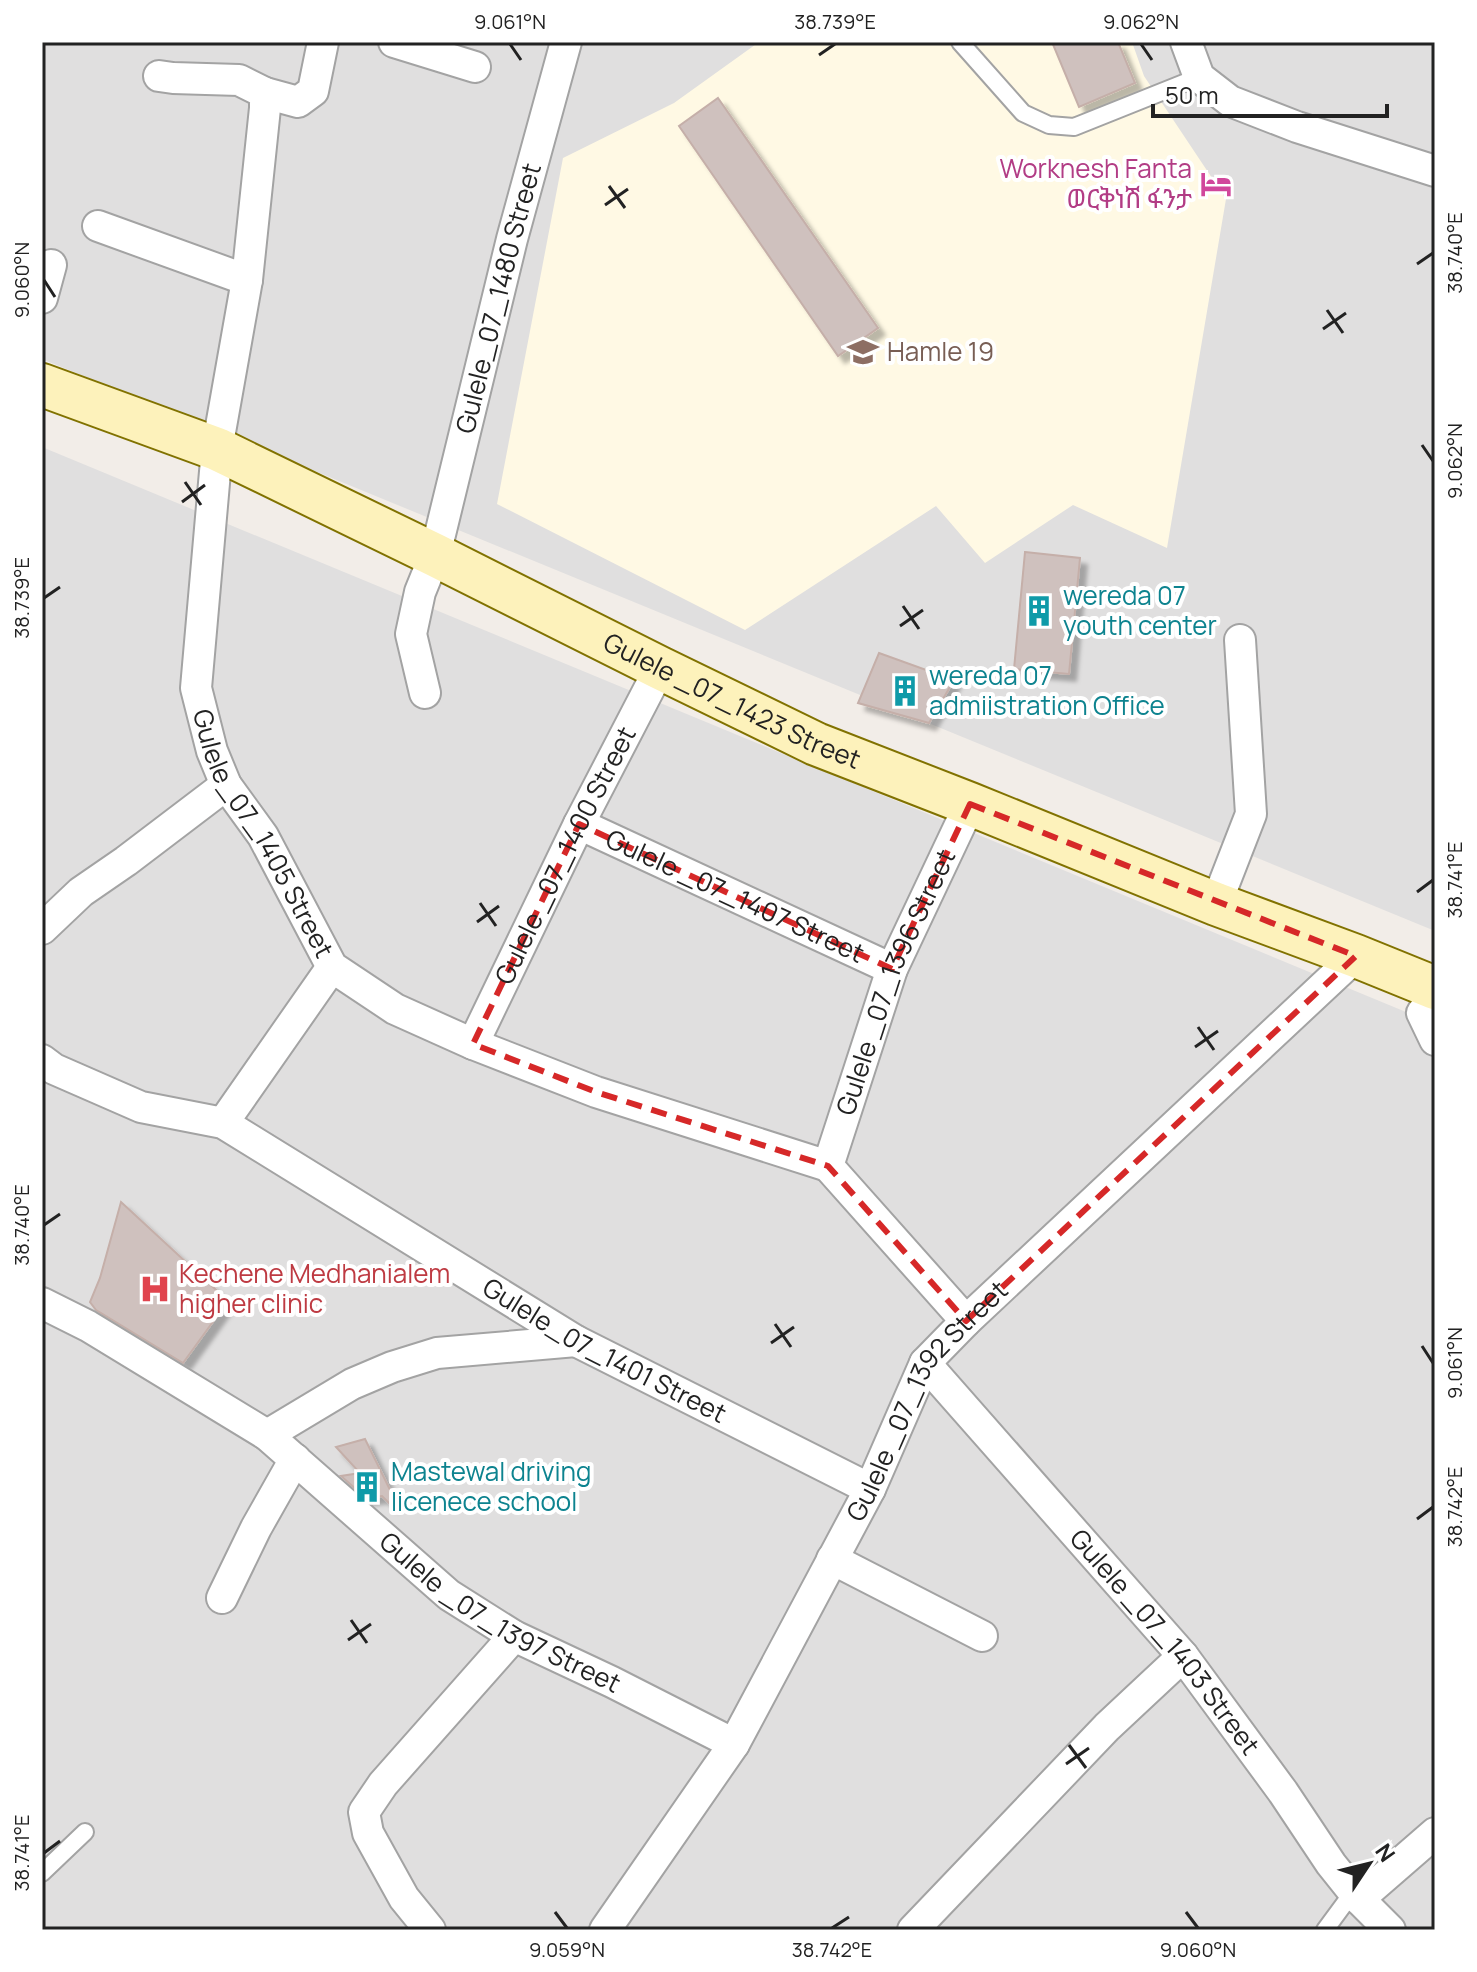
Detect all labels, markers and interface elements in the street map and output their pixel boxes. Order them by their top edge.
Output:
text: 9.061°N [474,8,546,35]
text: 38.739°E [794,8,876,35]
text: 9.062°N [1103,8,1179,35]
scale bar [1153,68,1387,118]
text: 50 m [1165,78,1219,111]
place label: Worknesh Fanta ወርቅነሽ ፋንታ [999,150,1192,216]
street label: Gulele_07_1480 Street [446,159,549,437]
hotel icon: Worknesh Fanta ወርቅነሽ ፋንታ [1199,167,1233,201]
text: 38.740°E [1441,212,1468,294]
text: 9.060°N [8,242,35,318]
place label: Hamle 19 [887,333,994,369]
school or university icon: Hamle 19 [846,335,880,369]
text: 9.062°N [1441,423,1468,499]
text: 38.739°E [8,557,35,639]
place label: wereda 07 youth center [1063,577,1217,643]
building icon: wereda 07 youth center [1022,594,1056,628]
street label: Gulele _07_1423 Street [598,624,866,777]
place label: wereda 07 admiistration Office [929,657,1165,723]
building icon: wereda 07 admiistration Office [888,674,922,708]
street label: Gulele_07_1405 Street [185,705,343,964]
street label: Gulele _07_1400 Street [485,720,644,990]
street label: Gulele _07_1407 Street [600,820,870,971]
text: 38.741°E [1441,842,1468,918]
street label: Gulele _07_1396 Street [827,843,963,1120]
text: 38.740°E [8,1184,35,1266]
place label: Kechene Medhanialem higher clinic [179,1255,450,1321]
street label: Gulele_07_1401 Street [476,1269,733,1431]
hospital icon: Kechene Medhanialem higher clinic [138,1272,172,1306]
street label: Gulele _07_1392 Street [837,1272,1015,1527]
text: 9.061°N [1441,1327,1468,1399]
place label: Mastewal driving licenece school [391,1453,591,1519]
text: 38.742°E [1441,1467,1468,1547]
building icon: Mastewal driving licenece school [350,1470,384,1504]
street label: Gulele _07_1403 Street [1062,1521,1269,1762]
street label: Gulele _07_1397 Street [372,1523,627,1701]
text: 38.741°E [8,1815,35,1891]
north arrow [1329,1824,1409,1904]
text: N [1369,1837,1402,1868]
text: 9.059°N [529,1936,605,1963]
text: 38.742°E [792,1936,872,1963]
text: 9.060°N [1160,1936,1236,1963]

